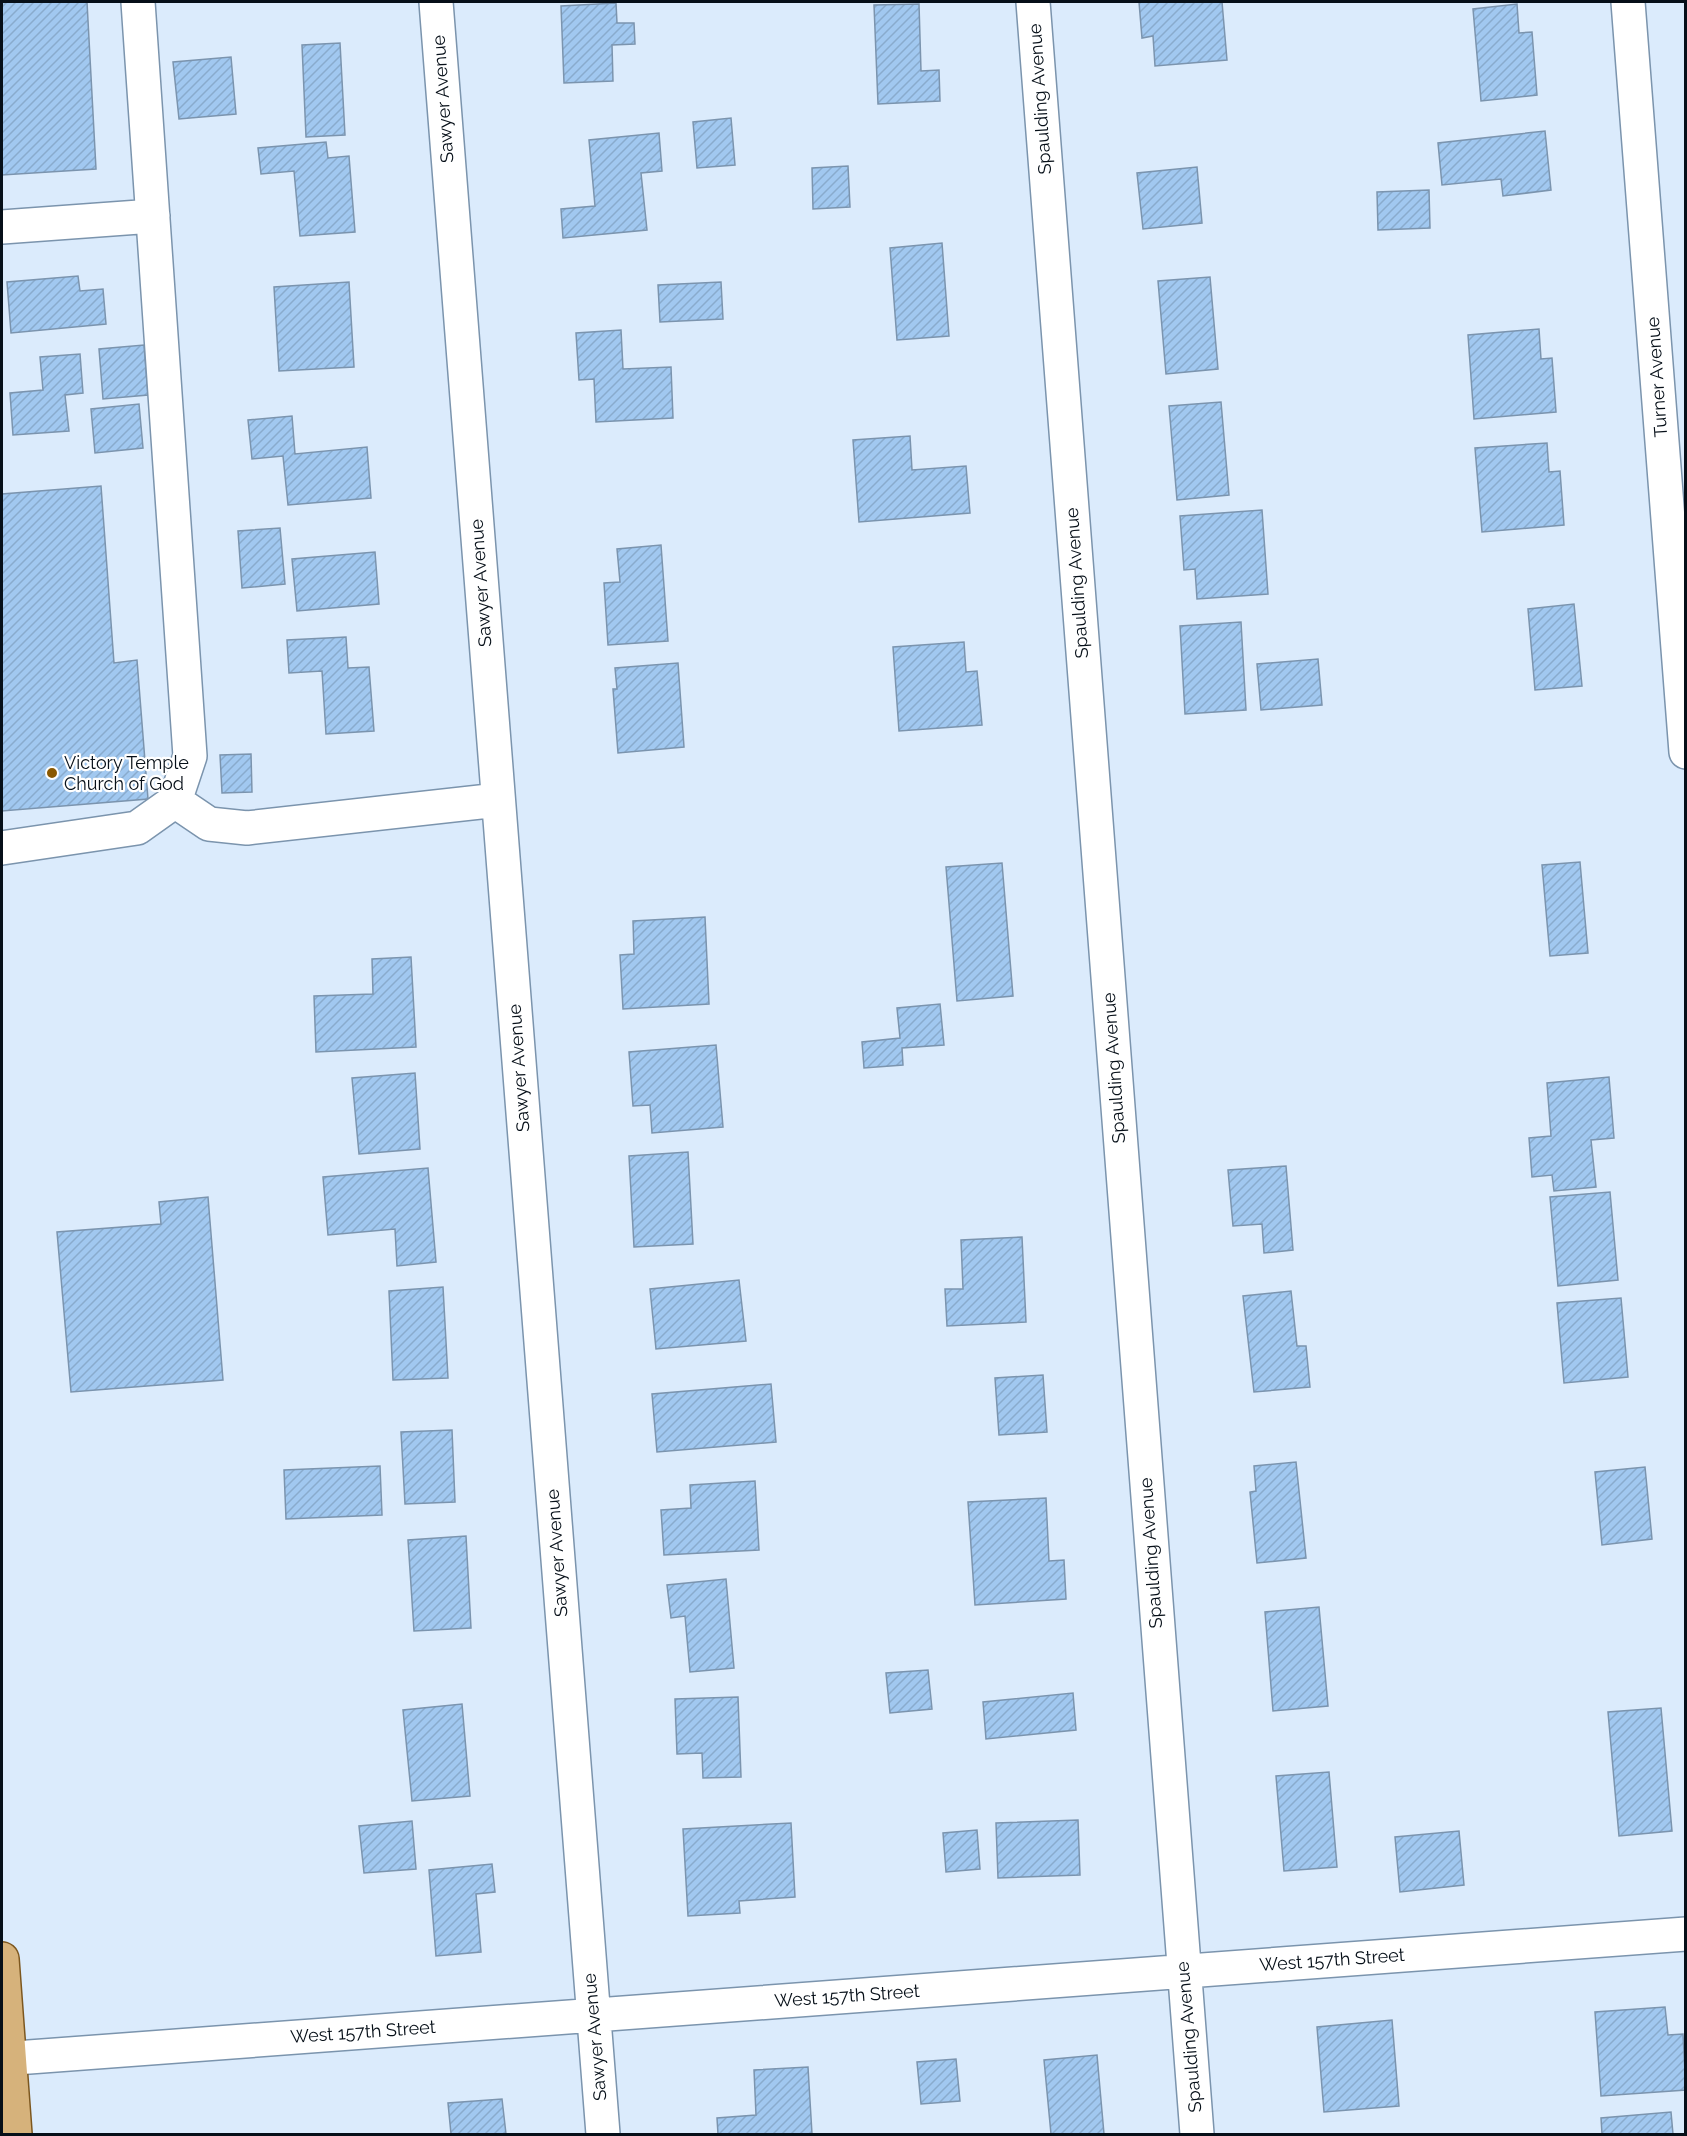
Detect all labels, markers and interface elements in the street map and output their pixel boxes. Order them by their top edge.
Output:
street label: Spaulding Avenue [1024,22,1055,175]
street label: Sawyer Avenue [428,34,457,164]
street label: Turner Avenue [1642,316,1671,438]
street label: Spaulding Avenue [1061,506,1092,659]
street label: Sawyer Avenue [466,518,495,648]
place label: Victory Temple Church of God [64,752,189,794]
marker: Victory Temple Church of God [45,766,59,780]
street label: Spaulding Avenue [1098,991,1129,1144]
street label: Sawyer Avenue [504,1003,533,1133]
street label: Spaulding Avenue [1135,1476,1166,1629]
street label: Sawyer Avenue [542,1488,571,1618]
street label: West 157th Street [1259,1944,1405,1975]
street label: Spaulding Avenue [1171,1960,1206,2113]
street label: Sawyer Avenue [578,1972,611,2102]
street label: West 157th Street [774,1980,920,2011]
street label: West 157th Street [290,2016,436,2047]

